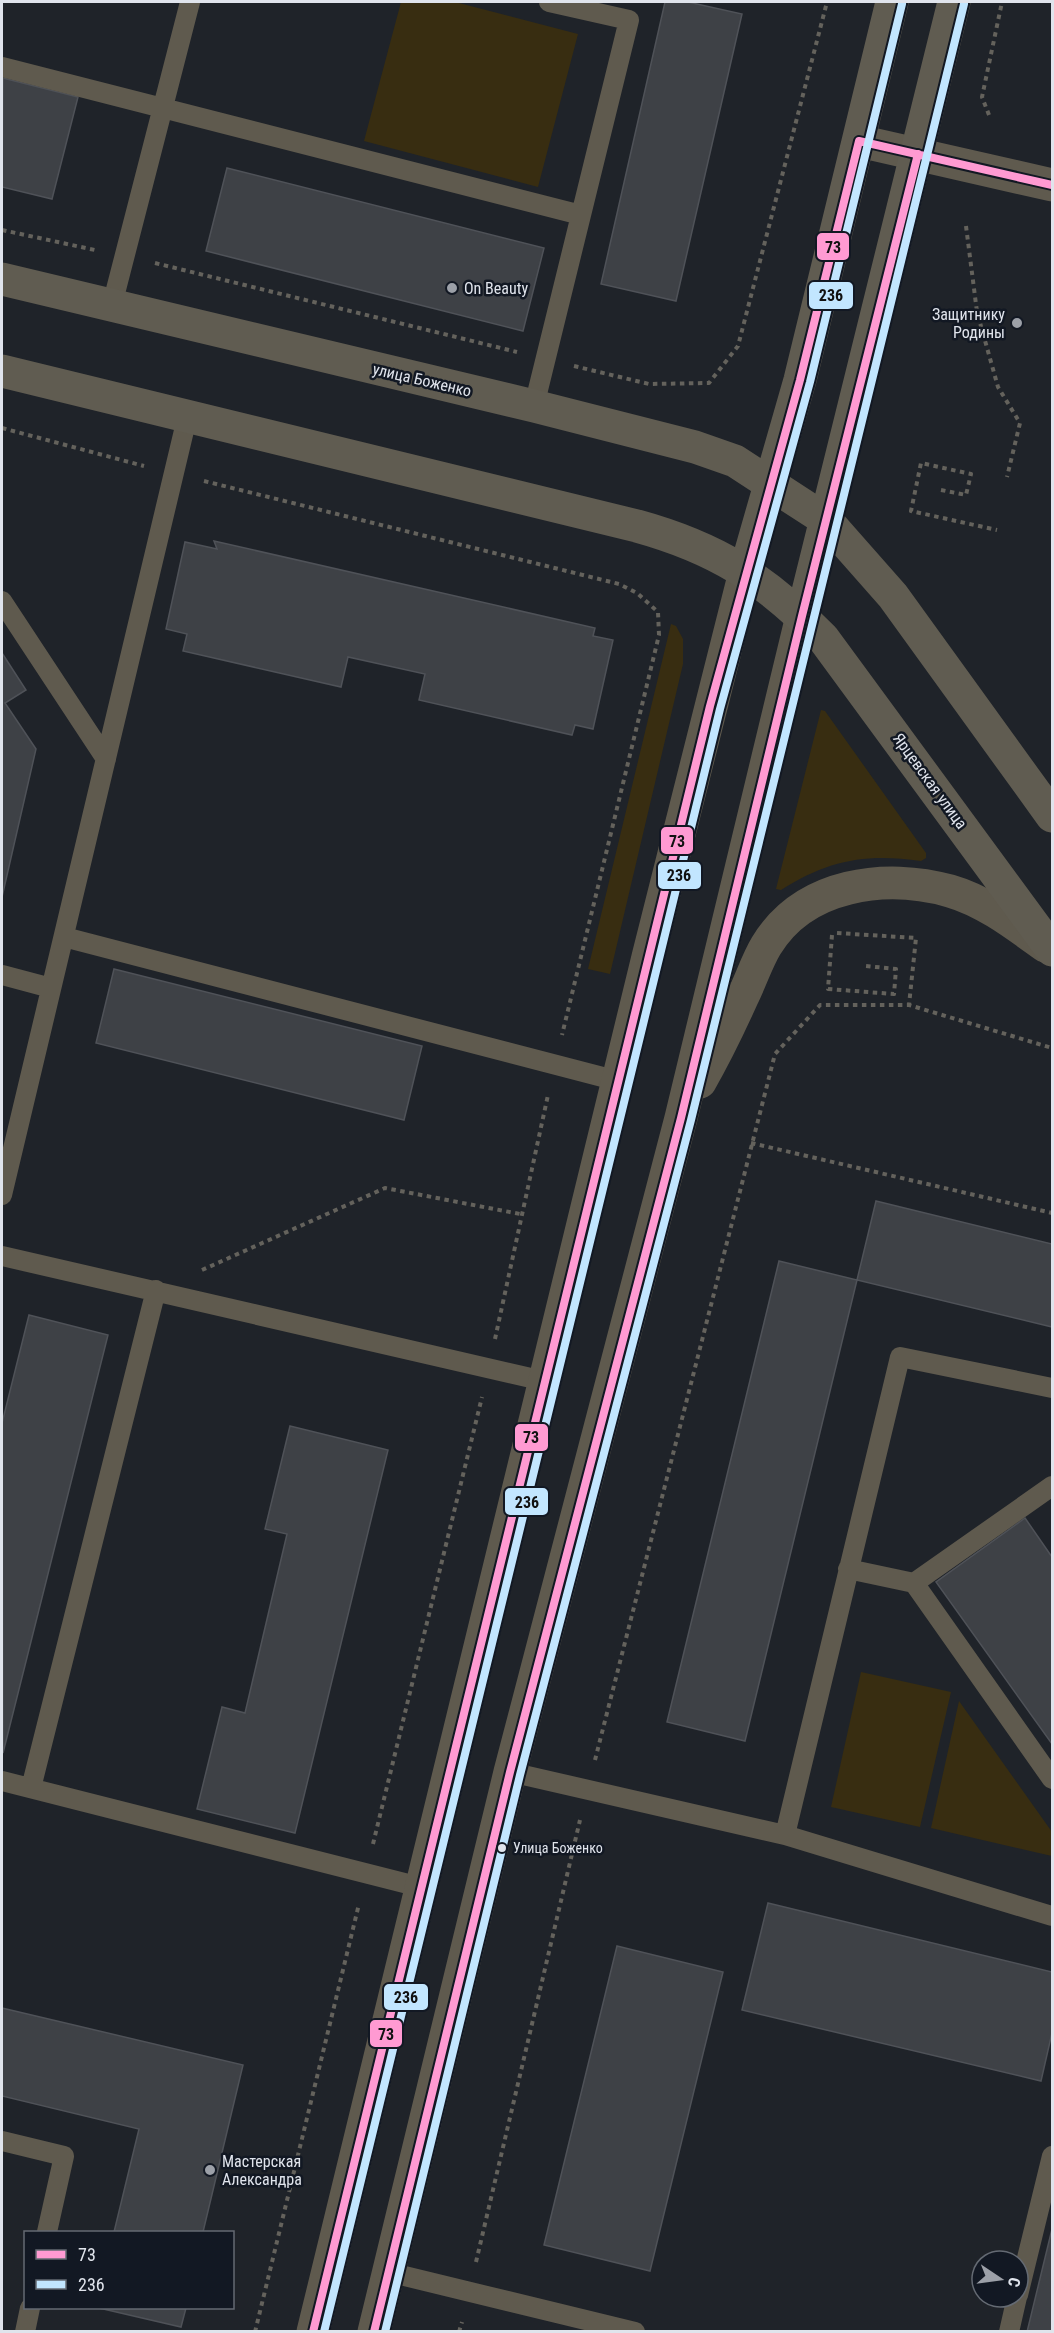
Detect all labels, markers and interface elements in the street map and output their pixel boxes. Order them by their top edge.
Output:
line badge: 73 [816,232,850,261]
text: 73 [825,238,841,257]
place label: On Beauty [464,279,528,298]
marker: On Beauty [445,281,459,295]
line badge: 236 [808,281,854,310]
text: 236 [819,286,843,305]
place label: Защитнику Родины [932,305,1005,342]
marker: Защитнику Родины [1010,316,1024,330]
street label: улица Боженко [371,359,473,401]
street label: Ярцевская улица [889,729,971,833]
line badge: 73 [660,826,694,855]
text: 73 [669,832,685,851]
line badge: 236 [657,861,702,890]
text: 236 [667,866,691,885]
line badge: 73 [514,1423,549,1452]
text: 73 [523,1428,539,1447]
line badge: 236 [504,1487,549,1516]
text: 236 [515,1493,539,1512]
place label: Улица Боженко [513,1840,603,1856]
marker: Улица Боженко [496,1842,508,1854]
line badge: 236 [383,1983,429,2011]
text: 236 [394,1988,418,2007]
line badge: 73 [369,2019,403,2048]
text: 73 [378,2025,394,2044]
place label: Мастерская Александра [222,2152,302,2189]
marker: Мастерская Александра [203,2163,217,2177]
legend [24,2231,234,2309]
text: 73 [78,2244,96,2265]
north arrow [970,2249,1030,2309]
text: 236 [78,2274,105,2295]
text: С [1004,2276,1024,2289]

